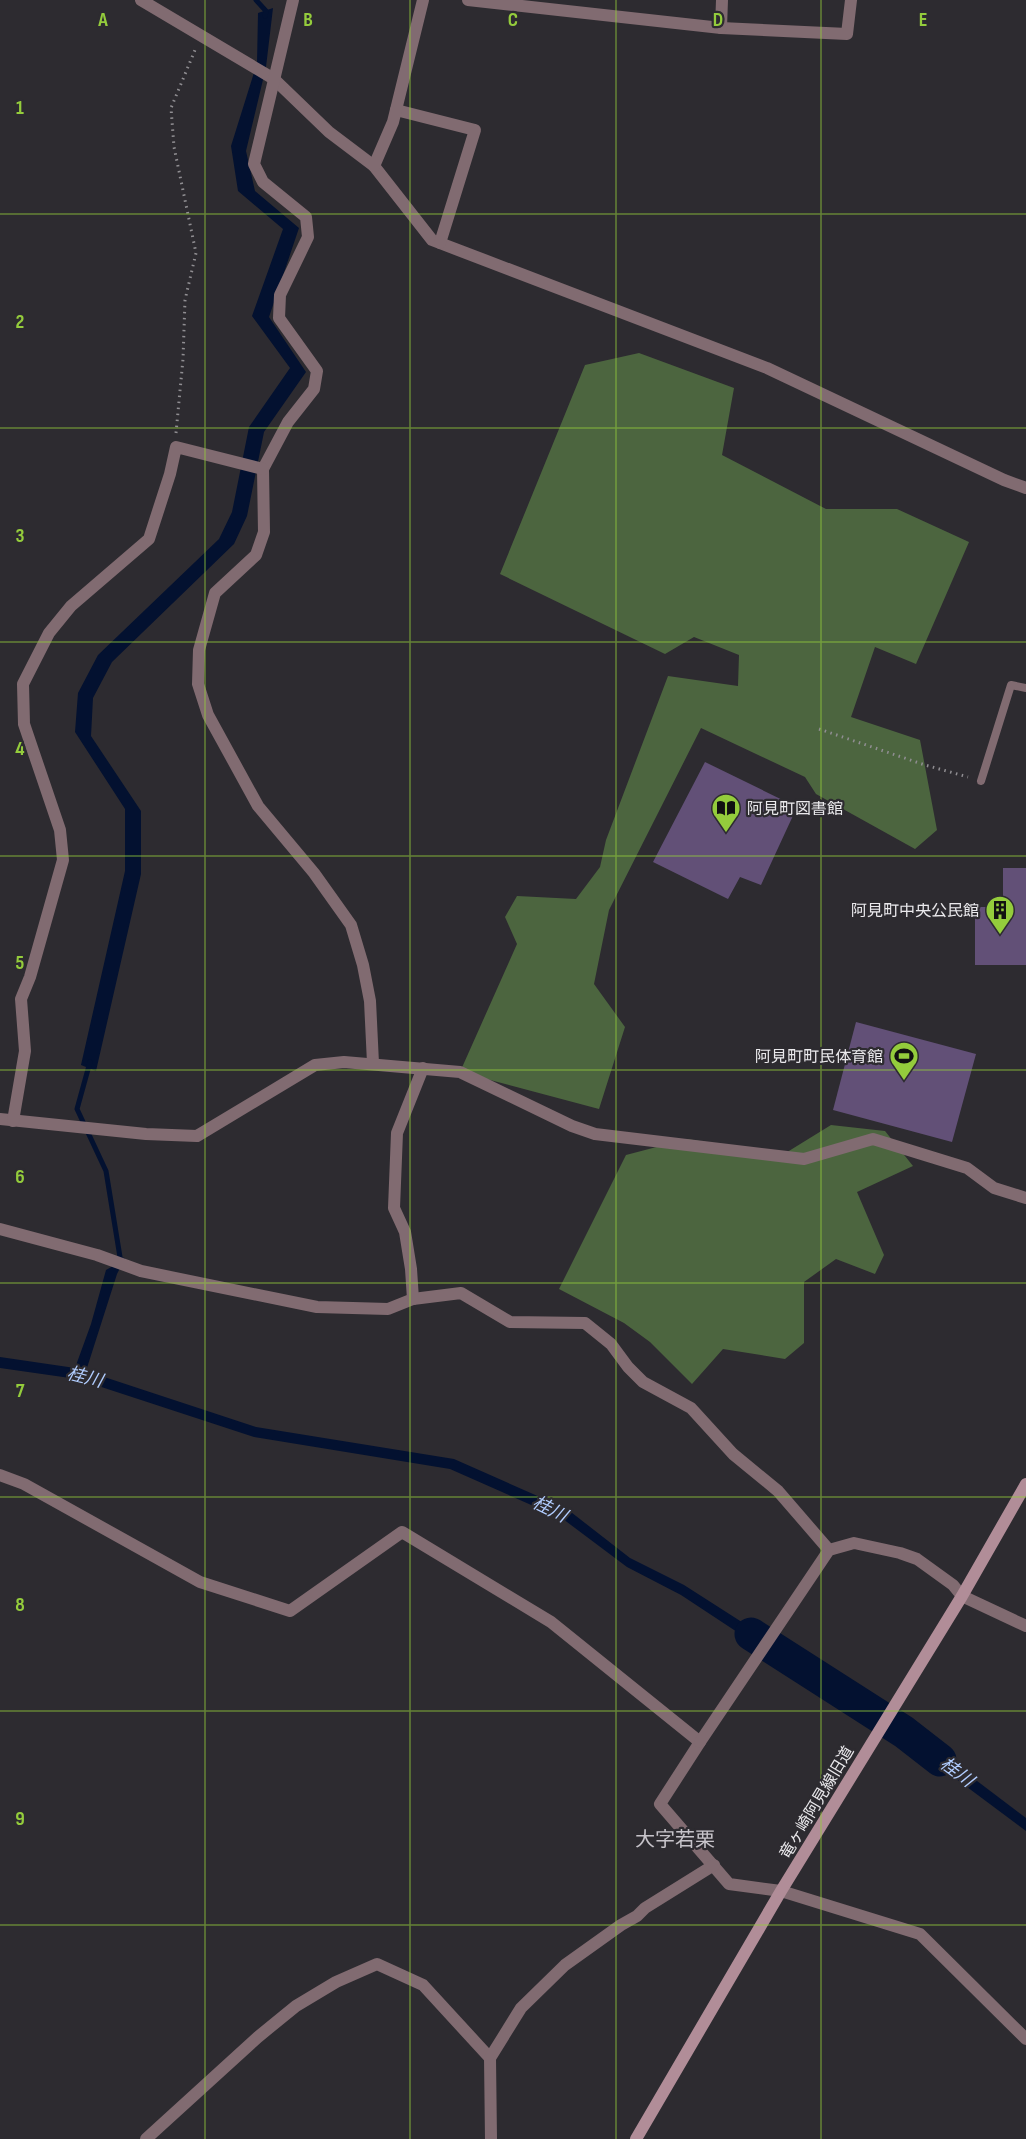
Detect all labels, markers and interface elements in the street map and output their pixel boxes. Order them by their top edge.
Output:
text: A [97,8,108,32]
text: B [303,8,313,32]
text: C [508,8,518,32]
text: D [713,8,723,32]
text: E [919,8,927,32]
text: 1 [16,96,24,120]
text: 2 [16,310,24,334]
text: 3 [16,524,25,548]
text: 4 [15,737,25,761]
library icon: 阿見町図書館 [710,792,742,834]
place label: 阿見町図書館 [747,800,843,819]
building icon: 阿見町中央公民館 [984,894,1016,936]
place label: 阿見町中央公民館 [851,902,979,921]
text: 5 [16,951,25,975]
sports icon: 阿見町町民体育館 [888,1040,920,1082]
place label: 阿見町町民体育館 [755,1048,883,1067]
text: 6 [15,1165,25,1189]
water label: 桂川 [65,1363,107,1393]
text: 7 [16,1379,25,1403]
water label: 桂川 [529,1492,572,1528]
text: 8 [15,1593,25,1617]
street label: 竜ヶ崎阿見線旧道 [776,1743,858,1863]
water label: 桂川 [936,1753,979,1793]
text: 9 [15,1807,25,1831]
district label: 大字若栗 [635,1828,715,1852]

